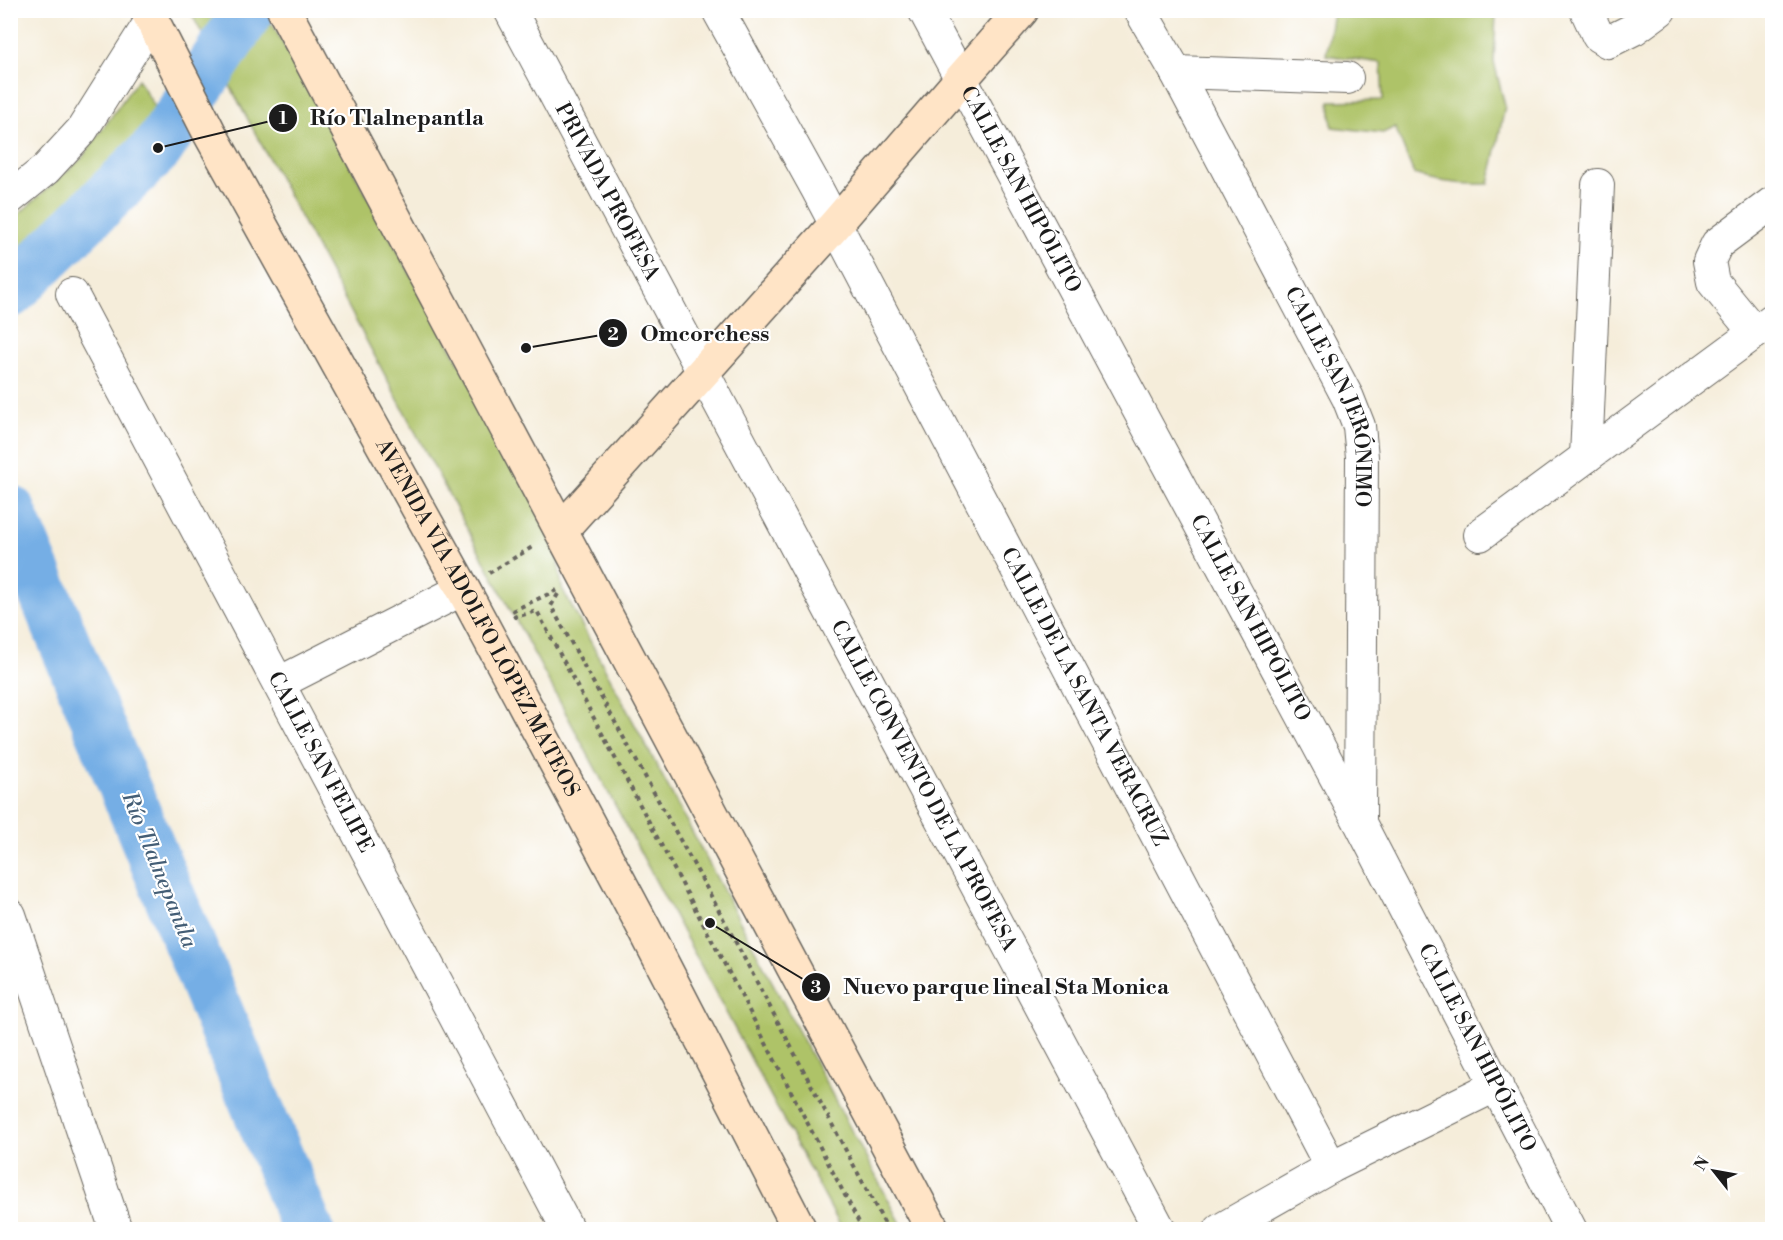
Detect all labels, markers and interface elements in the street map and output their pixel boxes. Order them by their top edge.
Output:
street label: CALLE SAN HIPÓLITO [954,82,1086,298]
callout: Río Tlalnepantla [268,98,496,138]
street label: PRIVADA PROFESA [549,98,665,286]
text: Río Tlalnepantla [310,105,485,132]
text: 1 [279,107,288,130]
street label: CALLE SAN JERÓNIMO [1279,282,1377,507]
callout: Omcorchess [598,313,781,353]
text: Omcorchess [640,321,770,348]
text: 2 [607,323,619,346]
street label: AVENIDA VIA ADOLFO LÓPEZ MATEOS [369,434,585,802]
street label: CALLE SAN HIPÓLITO [1184,510,1316,726]
street label: CALLE DE LA SANTA VERACRUZ [995,543,1173,851]
street label: CALLE CONVENTO DE LA PROFESA [825,616,1022,956]
street label: CALLE SAN FELIPE [262,667,379,857]
water label: Río Tlalnepantla [115,787,203,953]
street label: CALLE SAN HIPÓLITO [1412,940,1541,1157]
callout: Nuevo parque lineal Sta Monica [801,967,1181,1007]
text: Nuevo parque lineal Sta Monica [843,974,1170,1001]
text: 3 [811,976,822,999]
north arrow [1684,1141,1744,1201]
text: N [1690,1153,1714,1174]

